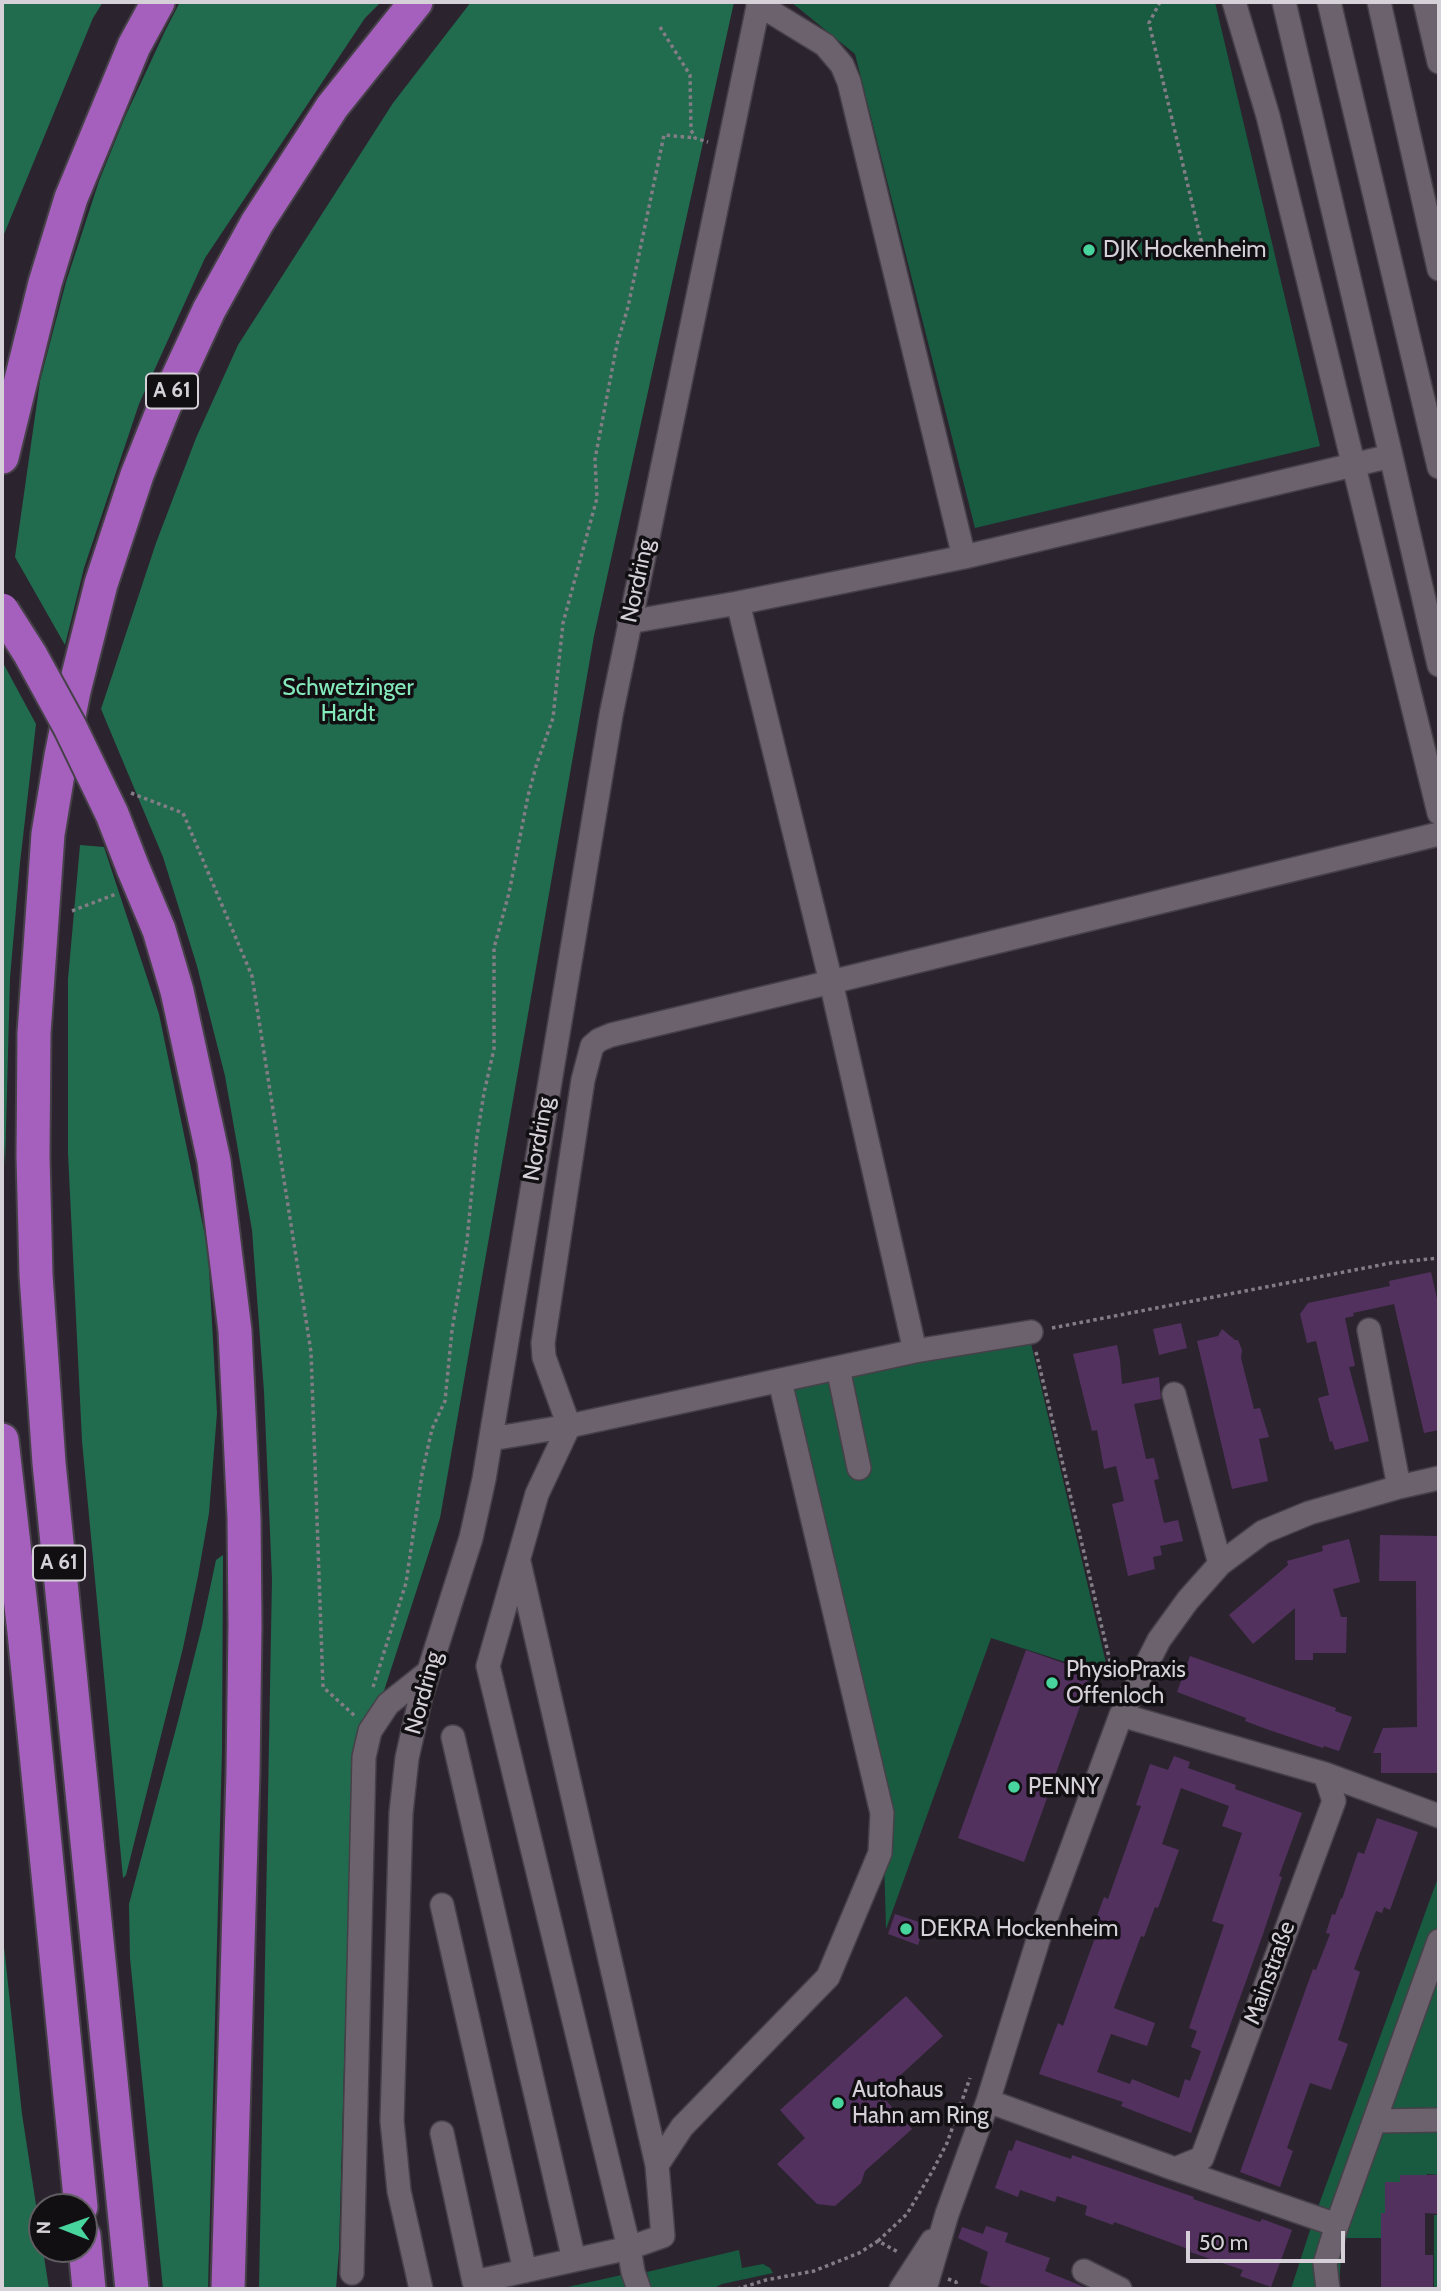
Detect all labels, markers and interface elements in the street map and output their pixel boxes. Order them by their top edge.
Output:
place label: DJK Hockenheim [1103,236,1267,264]
marker: DJK Hockenheim [1081,242,1097,258]
road number: A 61 [146,374,198,408]
street label: Nordring [616,537,660,625]
park label: Schwetzinger Hardt [282,674,414,728]
street label: Nordring [518,1095,560,1183]
road number: A 61 [33,1546,85,1580]
street label: Nordring [400,1649,448,1737]
place label: PhysioPraxis Offenloch [1066,1656,1186,1710]
marker: PhysioPraxis Offenloch [1044,1675,1060,1691]
place label: PENNY [1028,1773,1099,1801]
marker: PENNY [1006,1779,1022,1795]
place label: DEKRA Hockenheim [920,1915,1118,1943]
street label: Mainstraße [1239,1918,1301,2028]
marker: DEKRA Hockenheim [898,1921,914,1937]
place label: Autohaus Hahn am Ring [852,2076,989,2130]
marker: Autohaus Hahn am Ring [830,2095,846,2111]
north arrow [28,2193,98,2263]
scale bar [1189,2218,1348,2262]
text: N [32,2221,55,2235]
text: 50 m [1199,2230,1248,2255]

